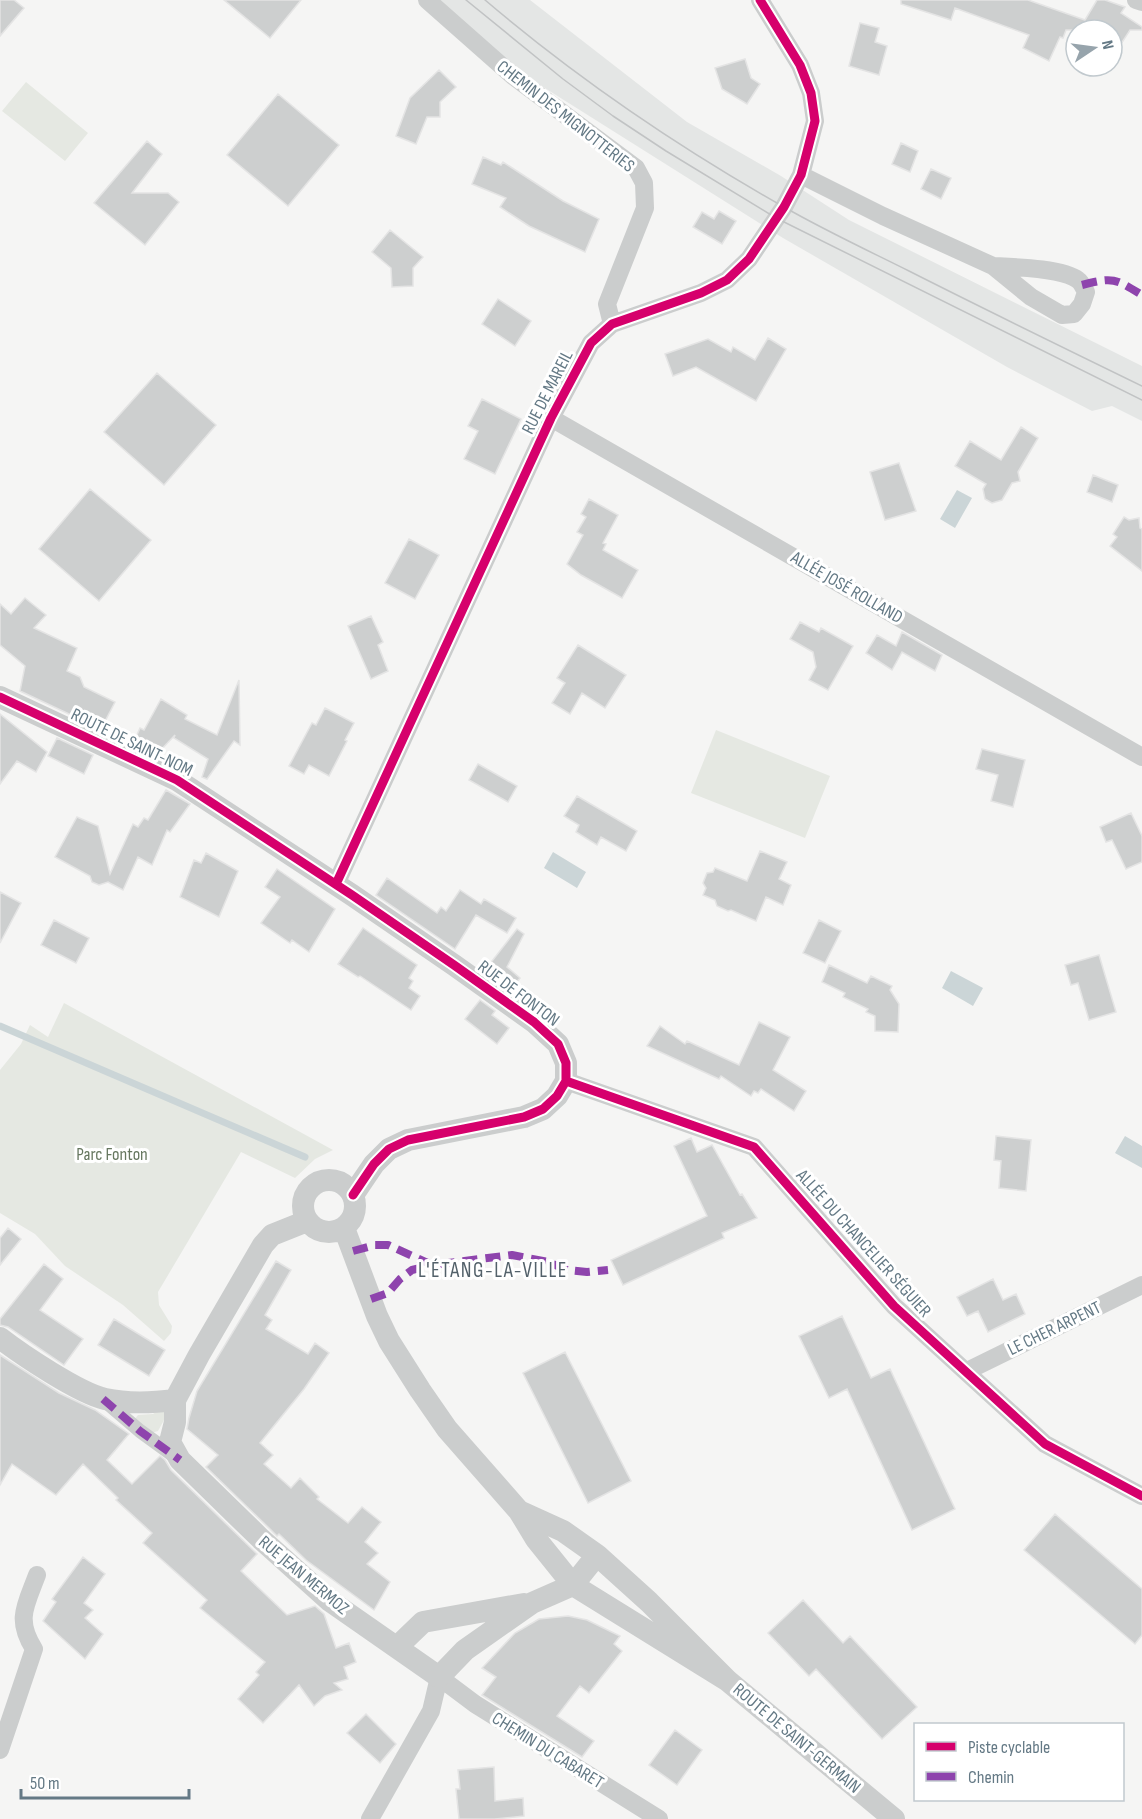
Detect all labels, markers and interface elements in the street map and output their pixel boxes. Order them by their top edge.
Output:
north arrow [1064,18,1124,78]
text: N [1097,39,1117,51]
street label: CHEMIN DES MIGNOTTERIES [493,56,639,177]
street label: RUE DE MAREIL [517,347,578,438]
street label: ALLÉE JOSÉ ROLLAND [786,546,906,628]
street label: ROUTE DE SAINT-NOM [68,704,196,781]
street label: RUE DE FONTON [474,956,564,1031]
park label: Parc Fonton [76,1144,148,1165]
street label: ALLÉE DU CHANCELIER SÉGUIER [791,1164,935,1321]
district label: L'ÉTANG-LA-VILLE [418,1258,568,1283]
street label: LE CHER ARPENT [1004,1297,1104,1360]
street label: RUE JEAN MERMOZ [254,1532,354,1620]
street label: ROUTE DE SAINT-GERMAIN [729,1679,865,1798]
street label: CHEMIN DU CABARET [488,1708,607,1793]
legend [914,1723,1124,1801]
text: Piste cyclable [968,1737,1050,1758]
scale bar [21,1762,189,1800]
text: Chemin [968,1767,1014,1788]
text: 50 m [30,1773,60,1794]

